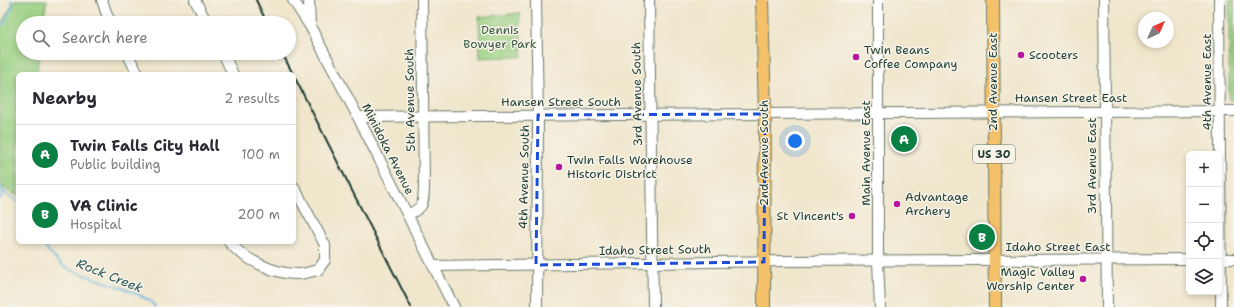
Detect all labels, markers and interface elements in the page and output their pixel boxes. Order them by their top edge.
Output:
north arrow [1138,12,1174,48]
search box [16,16,296,60]
park label: Dennis Bowyer Park [463,22,537,52]
icon: search [30,27,52,49]
text: Search here [62,28,148,48]
street label: 2nd Avenue East [985,32,1001,132]
street label: 4th Avenue East [1199,33,1215,131]
street label: 3rd Avenue South [628,42,646,146]
place label: Twin Beans Coffee Company [864,42,957,72]
place label: Scooters [1029,47,1078,63]
street label: 5th Avenue South [401,48,419,152]
marker: Scooters [1016,50,1026,60]
marker: Twin Beans Coffee Company [851,52,861,62]
text: Nearby [32,87,97,109]
text: 2 results [224,90,280,107]
street label: Hansen Street East [1015,90,1127,106]
street label: Hansen Street South [501,94,621,110]
street label: 2nd Avenue South [756,100,772,206]
street label: Main Avenue East [858,100,874,206]
street label: Minidoka Avenue [358,101,418,197]
street label: 3rd Avenue East [1084,117,1100,215]
pin: A [891,124,917,154]
street label: 4th Avenue South [515,125,533,229]
your location [785,131,805,151]
text: Twin Falls City Hall [70,136,220,156]
road number: US 30 [973,145,1015,163]
text: A [40,146,50,163]
text: 100 m [241,146,280,163]
map controls [1186,151,1222,295]
button: + [1186,151,1222,187]
place label: Twin Falls Warehouse Historic District [567,152,693,182]
text: Public building [70,156,161,173]
marker: Twin Falls Warehouse Historic District [554,162,564,172]
button: − [1186,187,1222,223]
place label: Advantage Archery [905,189,969,219]
text: VA Clinic [70,196,138,216]
marker: Advantage Archery [892,199,902,209]
text: B [41,206,49,223]
text: 200 m [238,206,280,223]
place label: St Vincent's [777,208,844,224]
marker: St Vincent's [847,211,857,221]
text: Hospital [70,216,121,233]
pin: B [969,222,995,252]
button: locate [1186,223,1222,259]
street label: Idaho Street East [1006,239,1110,255]
street label: Idaho Street South [599,241,711,259]
water label: Rock Creek [74,254,146,297]
button: layers [1186,259,1222,295]
place label: Magic Valley Worship Center [986,264,1075,294]
marker: Magic Valley Worship Center [1078,274,1088,284]

